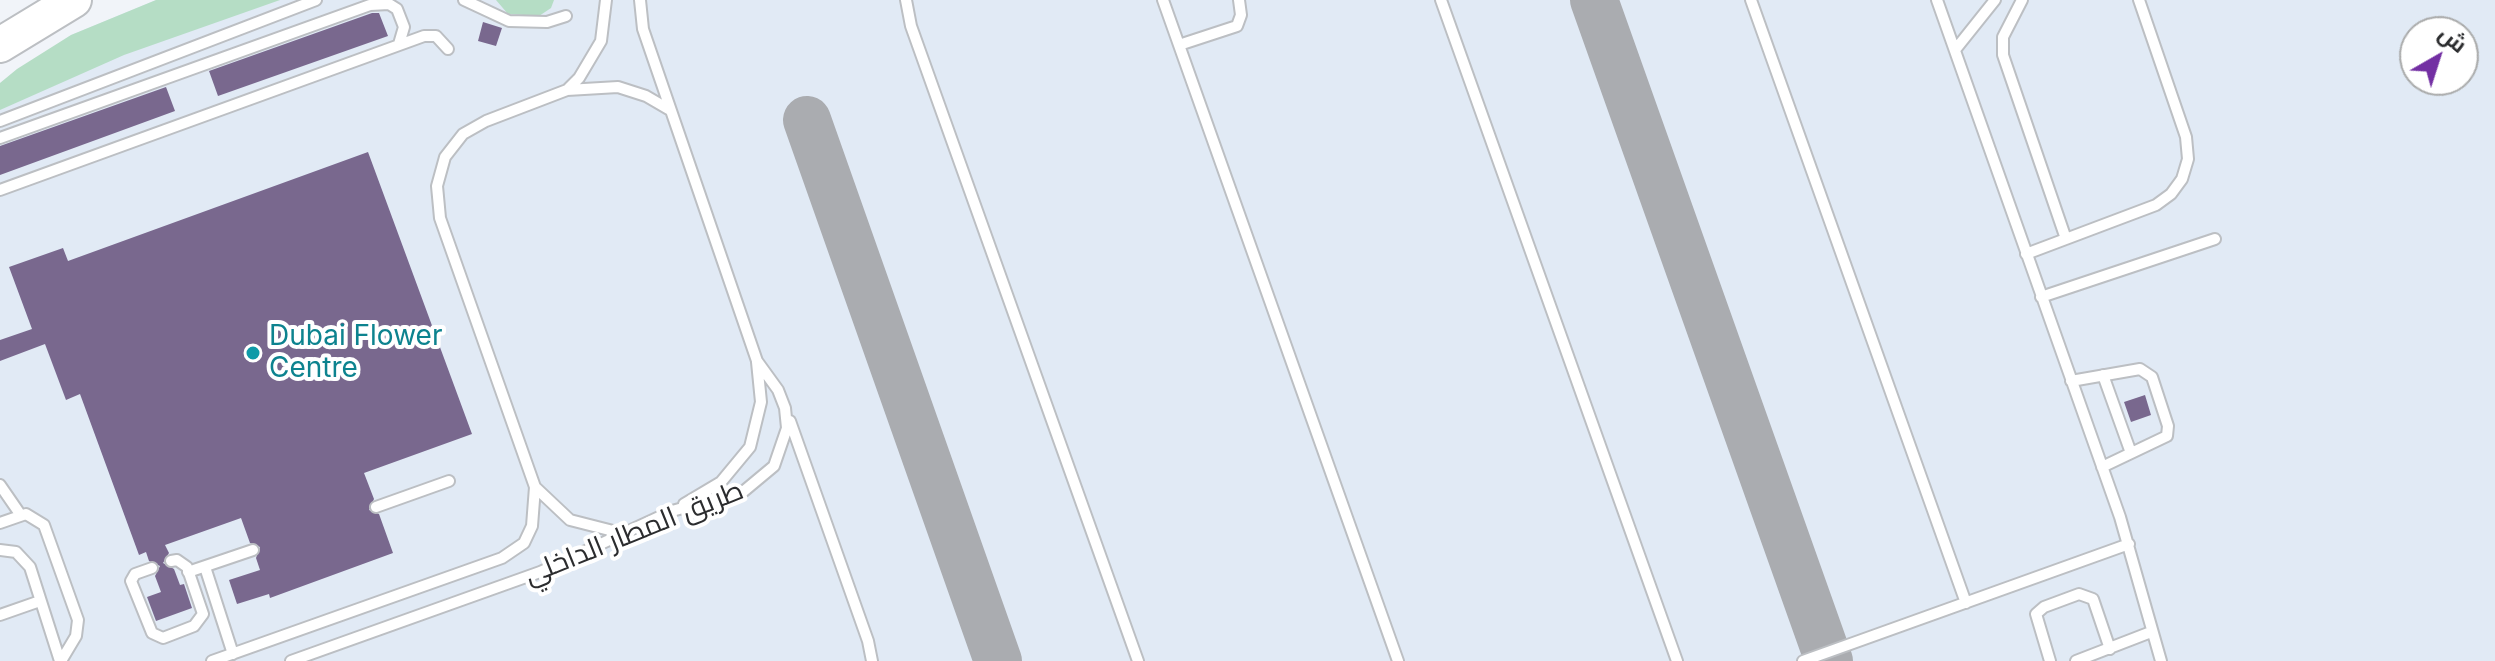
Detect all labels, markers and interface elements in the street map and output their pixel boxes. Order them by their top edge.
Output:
north arrow [2399,16,2479,96]
text: ش [2434,20,2472,58]
place label: Dubai Flower Centre [269,320,442,386]
marker: Dubai Flower Centre [244,344,262,362]
street label: طريق المطار الداخلي [520,474,748,592]

